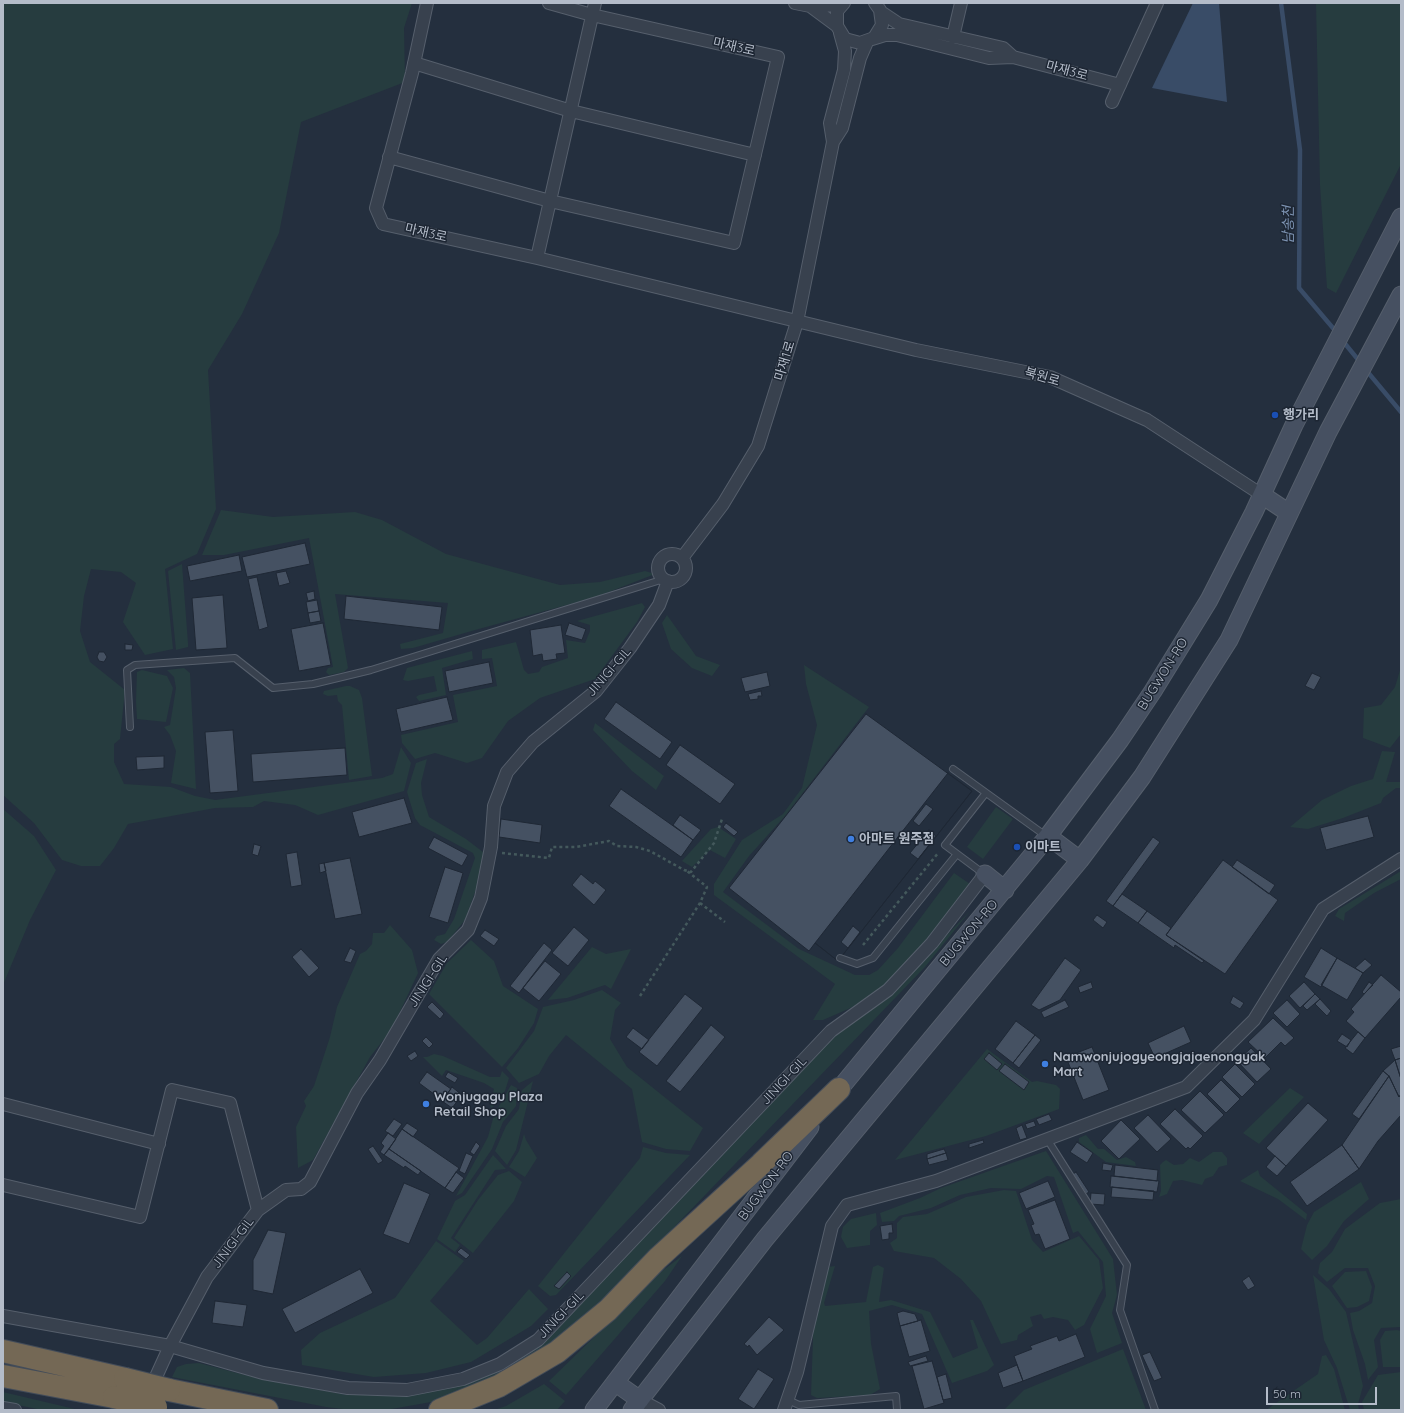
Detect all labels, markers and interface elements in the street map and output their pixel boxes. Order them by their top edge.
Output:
street label: 마재3로 [711,35,757,59]
street label: 마재3로 [1044,58,1090,84]
water label: 남송천 [1281,206,1297,244]
street label: 마재3로 [403,221,449,245]
street label: 마재1로 [772,339,798,383]
street label: 북원로 [1023,365,1061,389]
place label: 행가리 [1283,407,1319,423]
marker: 행가리 [1270,410,1280,420]
street label: BUGWON-RO [1135,635,1191,713]
street label: JINIGI-GIL [583,644,635,700]
place label: 아마트 원주점 [859,831,934,847]
marker: 아마트 원주점 [846,834,856,844]
place label: 이마트 [1025,839,1061,855]
marker: 이마트 [1012,842,1022,852]
street label: BUGWON-RO [937,897,1001,969]
street label: JINIGI-GIL [405,952,451,1010]
place label: Namwonjujogyeongjajaenongyak Mart [1053,1049,1265,1080]
street label: JINIGI-GIL [758,1054,810,1108]
marker: Namwonjujogyeongjajaenongyak Mart [1040,1059,1050,1069]
place label: Wonjugagu Plaza Retail Shop [434,1089,543,1120]
marker: Wonjugagu Plaza Retail Shop [421,1099,431,1109]
street label: BUGWON-RO [735,1148,797,1224]
street label: JINIGI-GIL [209,1214,257,1272]
street label: JINIGI-GIL [535,1288,587,1342]
scale bar [1268,1379,1379,1405]
text: 50 m [1273,1386,1301,1401]

